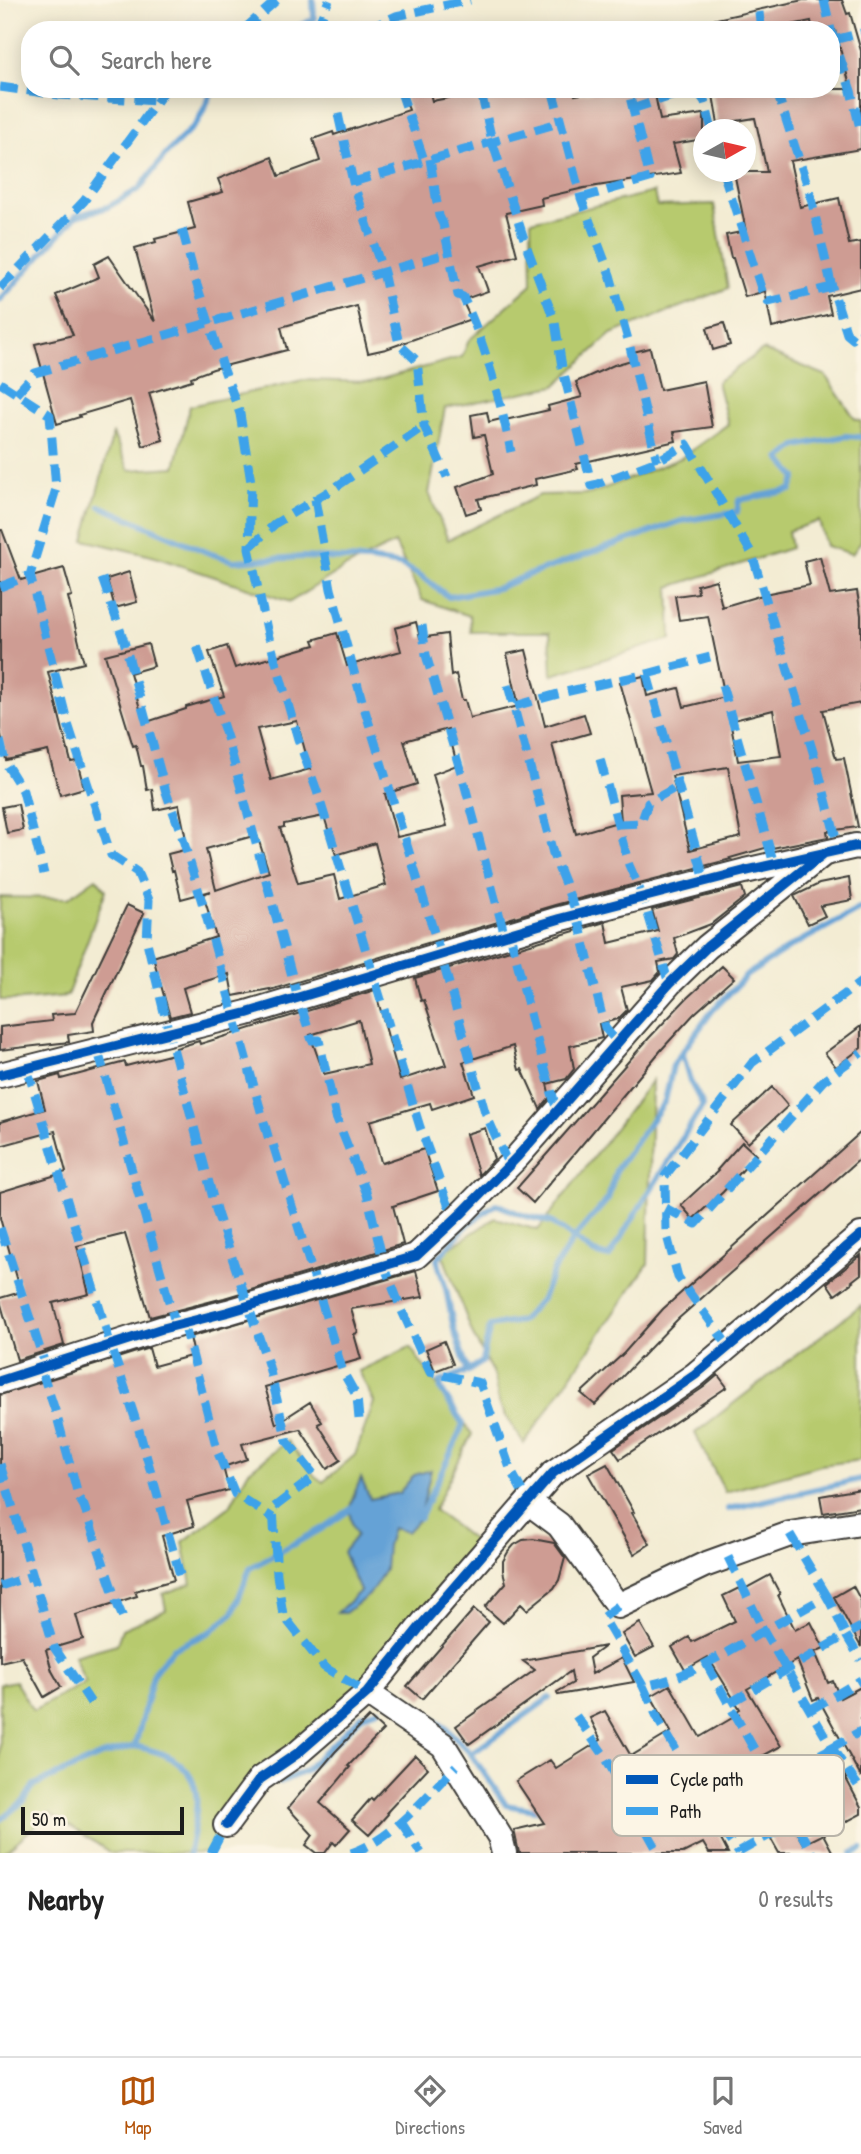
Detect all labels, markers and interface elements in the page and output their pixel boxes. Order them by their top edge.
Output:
search box [21,21,840,98]
icon: search [45,41,83,79]
text: Search here [101,42,212,77]
north arrow [693,119,756,182]
legend [612,1755,844,1836]
text: Cycle path [670,1766,743,1792]
text: Path [670,1798,701,1824]
scale bar [21,1804,184,1836]
text: 50 m [32,1806,66,1832]
text: Nearby [28,1879,104,1919]
text: 0 results [758,1883,833,1914]
tab: Map [119,2072,157,2140]
tab: Directions [395,2072,465,2140]
tab: Saved [703,2072,742,2140]

